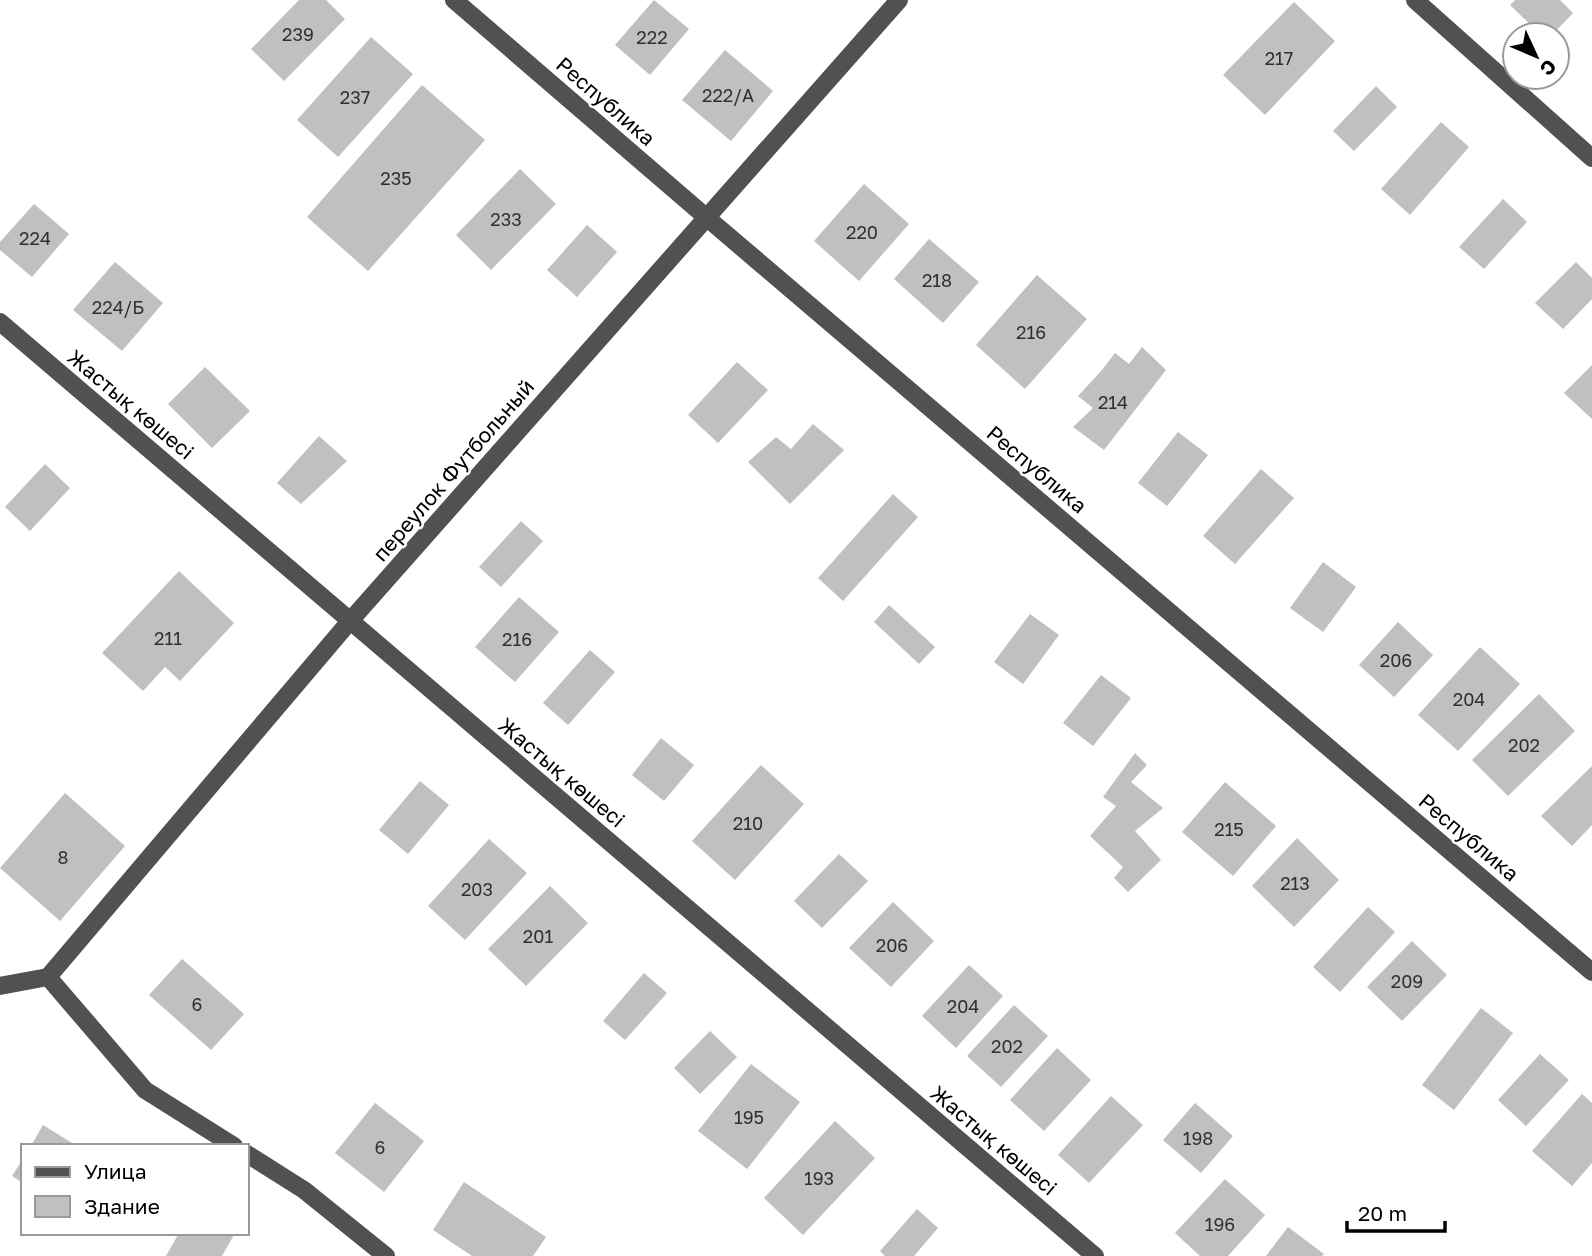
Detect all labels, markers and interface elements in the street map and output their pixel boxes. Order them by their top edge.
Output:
north arrow [1501,21,1571,91]
house number: 239 [282,23,314,45]
house number: 222 [636,26,668,48]
house number: 217 [1265,47,1293,69]
street label: Республика [551,51,661,151]
text: С [1536,55,1562,81]
house number: 222/А [702,84,754,106]
house number: 237 [340,86,370,108]
house number: 235 [380,167,412,189]
house number: 233 [490,208,522,230]
house number: 220 [846,221,878,243]
house number: 224 [19,227,51,249]
house number: 218 [922,269,952,291]
house number: 224/Б [92,296,144,318]
house number: 216 [1016,321,1046,343]
street label: Жастық көшесі [63,344,199,464]
street label: переулок Футбольный [367,374,539,566]
house number: 214 [1098,391,1128,413]
street label: Республика [982,420,1092,518]
house number: 211 [154,627,182,649]
house number: 216 [502,628,532,650]
house number: 206 [1380,649,1412,671]
house number: 204 [1453,688,1485,710]
street label: Жастық көшесі [494,712,630,832]
house number: 202 [1508,734,1540,756]
street label: Республика [1414,788,1524,886]
house number: 210 [733,812,763,834]
house number: 215 [1214,818,1244,840]
house number: 8 [58,846,68,868]
house number: 213 [1280,872,1310,894]
house number: 203 [461,878,493,900]
house number: 201 [523,925,553,947]
house number: 206 [876,934,908,956]
house number: 209 [1391,970,1423,992]
house number: 6 [192,993,202,1015]
house number: 204 [947,995,979,1017]
house number: 202 [991,1035,1023,1057]
street label: Жастық көшесі [926,1080,1062,1200]
house number: 195 [734,1106,764,1128]
house number: 198 [1183,1127,1213,1149]
house number: 6 [375,1136,385,1158]
legend [21,1144,248,1235]
text: Улица [84,1158,147,1184]
house number: 193 [804,1167,834,1189]
scale bar [1347,1190,1445,1234]
text: Здание [84,1193,160,1219]
text: 20 m [1358,1200,1407,1226]
house number: 196 [1205,1213,1235,1235]

